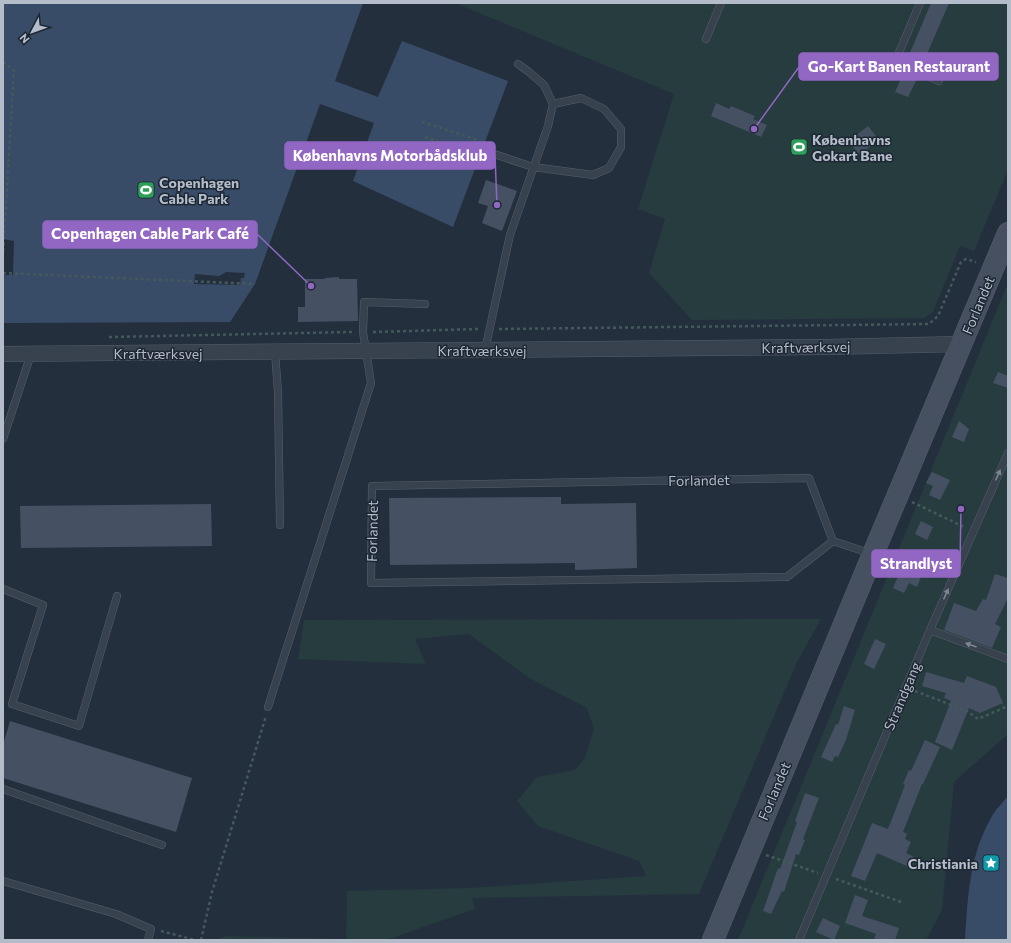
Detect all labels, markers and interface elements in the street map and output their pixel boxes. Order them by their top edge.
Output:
north arrow [12,12,52,52]
text: N [16,32,32,46]
callout: Go-Kart Banen Restaurant [799,53,998,80]
text: Go-Kart Banen Restaurant [808,57,990,75]
place label: Københavns Gokart Bane [812,131,892,164]
sports icon: Københavns Gokart Bane [789,137,809,157]
callout: Københavns Motorbådsklub [285,142,495,169]
text: Københavns Motorbådsklub [293,146,487,164]
place label: Copenhagen Cable Park [159,174,239,207]
sports icon: Copenhagen Cable Park [136,180,156,200]
callout: Copenhagen Cable Park Café [43,221,257,248]
text: Copenhagen Cable Park Café [51,224,249,242]
street label: Forlandet [958,273,998,337]
street label: Kraftværksvej [761,338,851,356]
street label: Kraftværksvej [437,342,527,359]
street label: Kraftværksvej [113,345,203,362]
one-way arrow [995,469,1001,481]
street label: Forlandet [668,471,730,489]
street label: Forlandet [363,500,381,562]
callout: Strandlyst [872,550,960,577]
text: Strandlyst [880,554,952,572]
one-way arrow [943,587,949,599]
one-way arrow [965,642,977,648]
street label: Strandgang [880,659,924,733]
street label: Forlandet [754,759,794,823]
place icon: Christiania [981,853,1001,873]
place label: Christiania [908,855,978,872]

